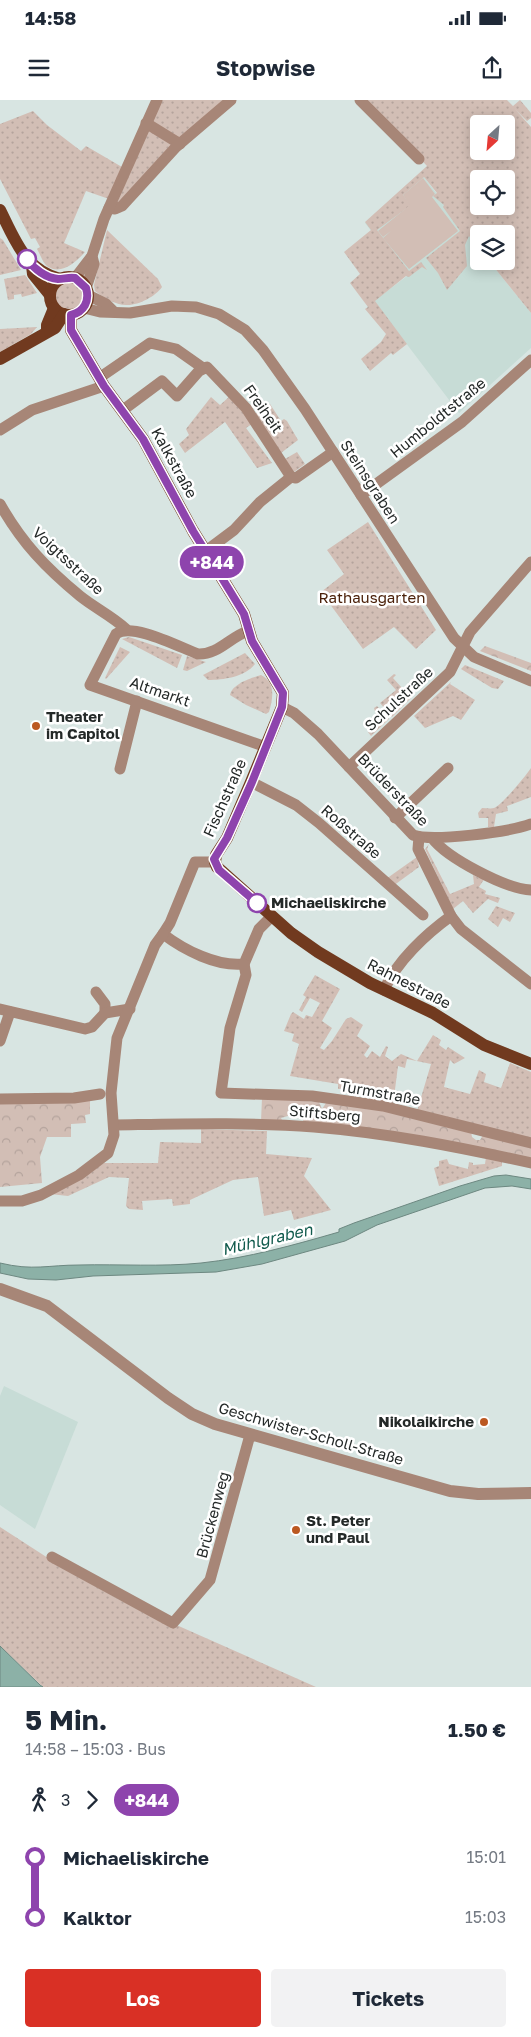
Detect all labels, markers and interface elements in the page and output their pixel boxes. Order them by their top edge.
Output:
text: 14:58 [25,6,77,29]
icon: menu [25,54,53,82]
text: Stopwise [216,54,315,81]
icon: share [478,54,506,82]
north arrow [470,115,515,160]
map controls [470,115,515,270]
button: locate [470,170,515,215]
button: layers [470,225,515,270]
unlabelled marker [17,249,37,269]
street label: Humboldtstraße [386,373,489,461]
street label: Freiheit [241,381,287,436]
street label: Kalkstraße [148,424,202,501]
street label: Steinsgraben [337,436,404,527]
street label: Voigtsstraße [29,523,108,598]
line badge: +844 [177,546,247,578]
text: +844 [190,551,234,573]
park label: Rathausgarten [319,588,425,606]
street label: Schulstraße [361,662,436,734]
street label: Altmarkt [128,672,193,710]
place label: Theater im Capitol [46,707,120,742]
marker: Theater im Capitol [30,720,42,732]
street label: Brüderstraße [354,749,433,830]
street label: Fischstraße [199,755,249,840]
street label: Roßstraße [318,800,385,862]
marker: Michaeliskirche [247,893,267,913]
place label: Michaeliskirche [271,893,386,911]
street label: Rahnestraße [365,954,454,1012]
street label: Turmstraße [338,1076,422,1108]
street label: Stiftsberg [289,1101,362,1125]
water label: Mühlgraben [220,1219,315,1259]
street label: Geschwister-Scholl-Straße [217,1398,406,1468]
place label: Nikolaikirche [378,1412,474,1430]
marker: Nikolaikirche [478,1416,490,1428]
street label: Brückenweg [192,1469,232,1560]
place label: St. Peter und Paul [306,1511,370,1546]
marker: St. Peter und Paul [290,1524,302,1536]
text: 5 Min. [25,1703,108,1736]
text: 1.50 € [448,1718,506,1741]
text: 14:58 – 15:03 · Bus [25,1739,166,1759]
icon: walk [25,1786,53,1814]
icon: forward [78,1786,106,1814]
text: +844 [124,1789,169,1811]
text: 3 [61,1790,70,1810]
text: Michaeliskirche [63,1846,209,1869]
text: 15:01 [466,1847,506,1867]
text: Kalktor [63,1906,132,1929]
text: 15:03 [465,1907,506,1927]
button: Los [25,1969,261,2027]
button: Tickets [271,1969,506,2027]

